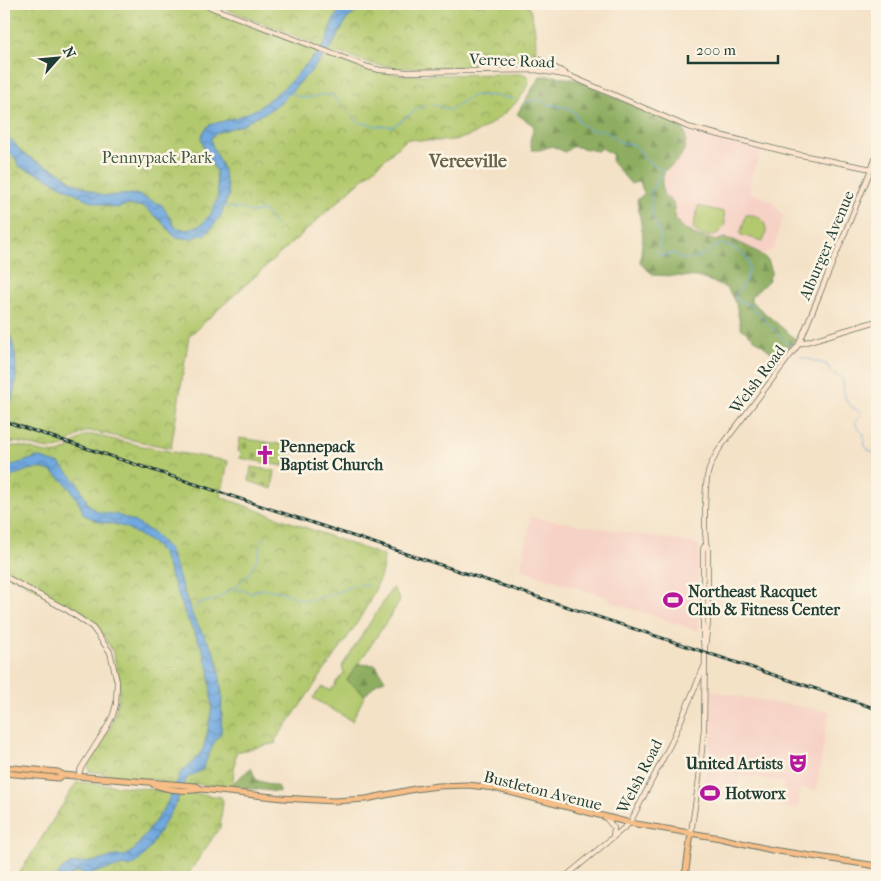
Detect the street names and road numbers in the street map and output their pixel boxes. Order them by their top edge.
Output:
street label: Verree Road [468,49,555,72]
street label: Alburger Avenue [794,188,858,304]
street label: Welsh Road [725,341,789,418]
street label: Welsh Road [612,736,666,817]
street label: Bustleton Avenue [482,767,604,814]

